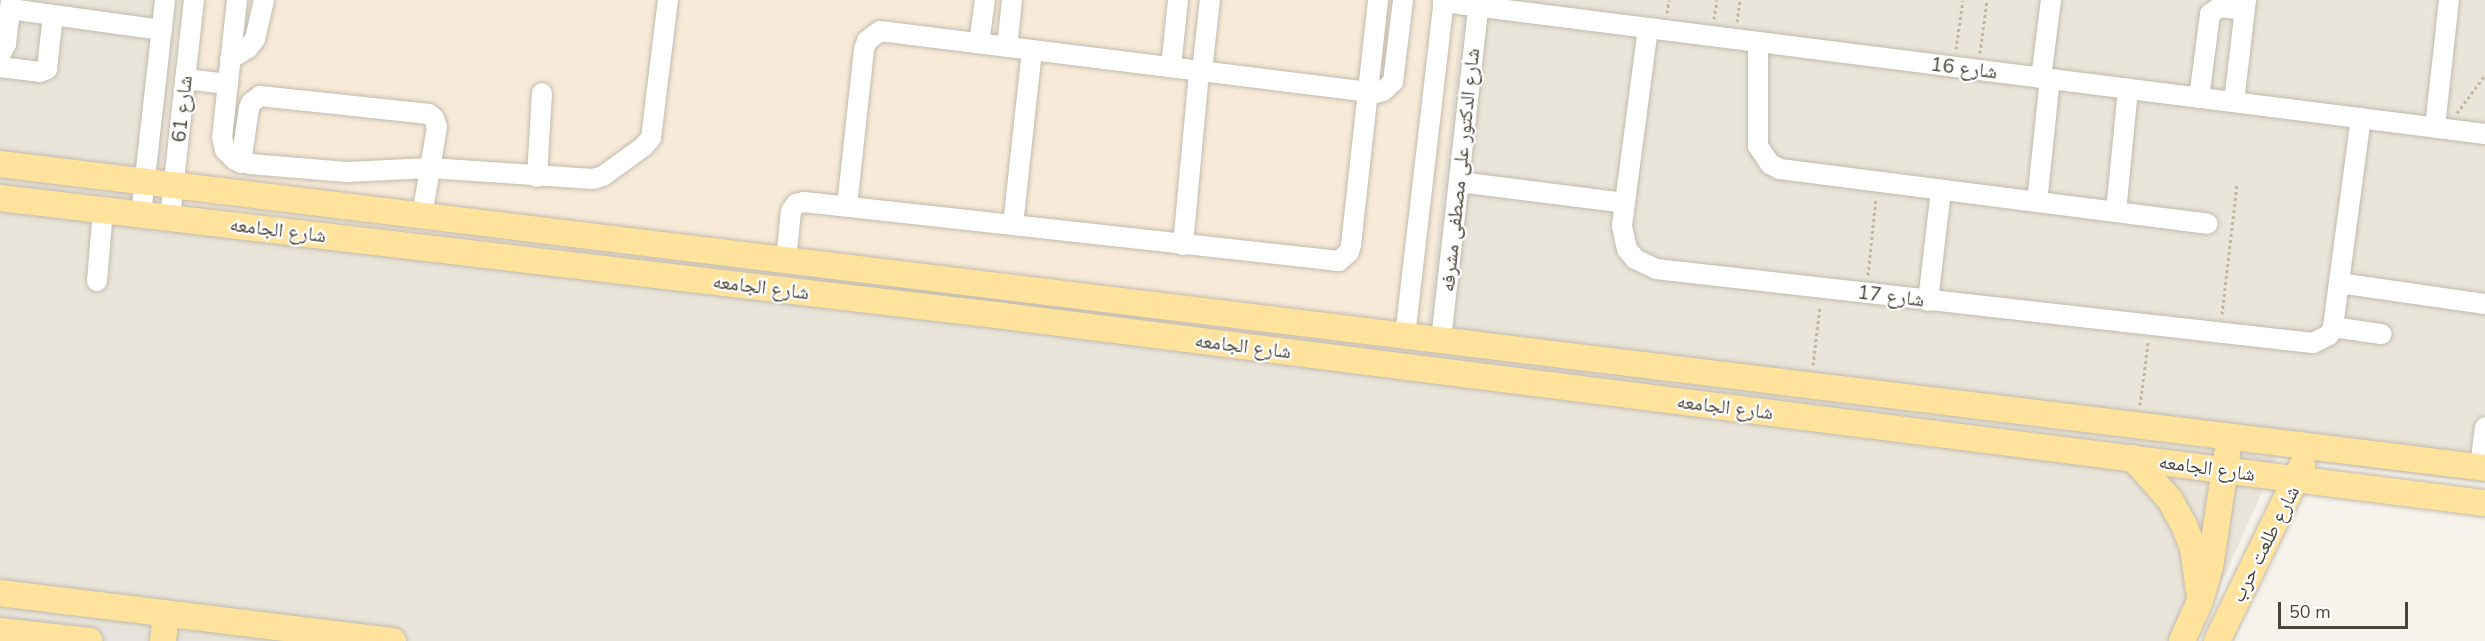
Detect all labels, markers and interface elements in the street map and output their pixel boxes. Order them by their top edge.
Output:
street label: شارع الدكتور على مصطفى مشرفه [1435,47,1485,293]
street label: شارع 16 [1929,52,1999,84]
street label: شارع 61 [167,74,197,144]
street label: شارع الجامعه [228,212,328,248]
street label: شارع الجامعه [711,269,811,305]
street label: شارع 17 [1856,280,1926,312]
street label: شارع الجامعه [1193,328,1293,364]
street label: شارع الجامعه [1675,389,1775,425]
street label: شارع الجامعه [2157,449,2257,487]
street label: شارع طلعت حرب [2225,482,2305,606]
scale bar [2281,590,2412,628]
text: 50 m [2289,600,2331,624]

